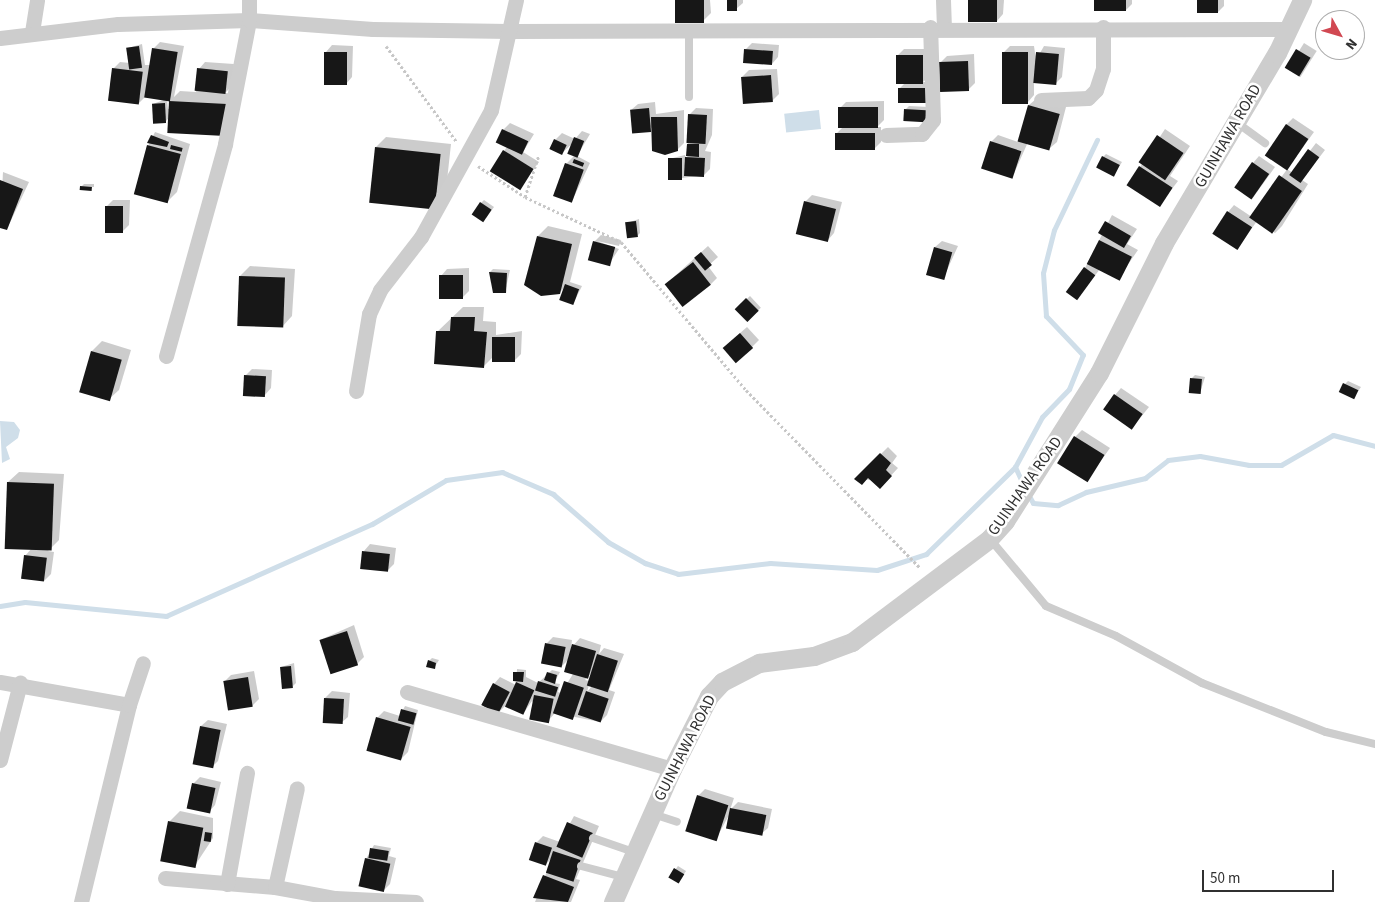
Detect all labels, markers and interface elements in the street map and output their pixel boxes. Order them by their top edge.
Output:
north arrow [1315,10,1365,60]
text: N [1340,34,1362,54]
street label: GUINHAWA ROAD [1191,81,1265,191]
street label: GUINHAWA ROAD [984,433,1066,539]
street label: GUINHAWA ROAD [650,692,720,804]
scale bar [1205,860,1338,892]
text: 50 m [1210,868,1240,889]

